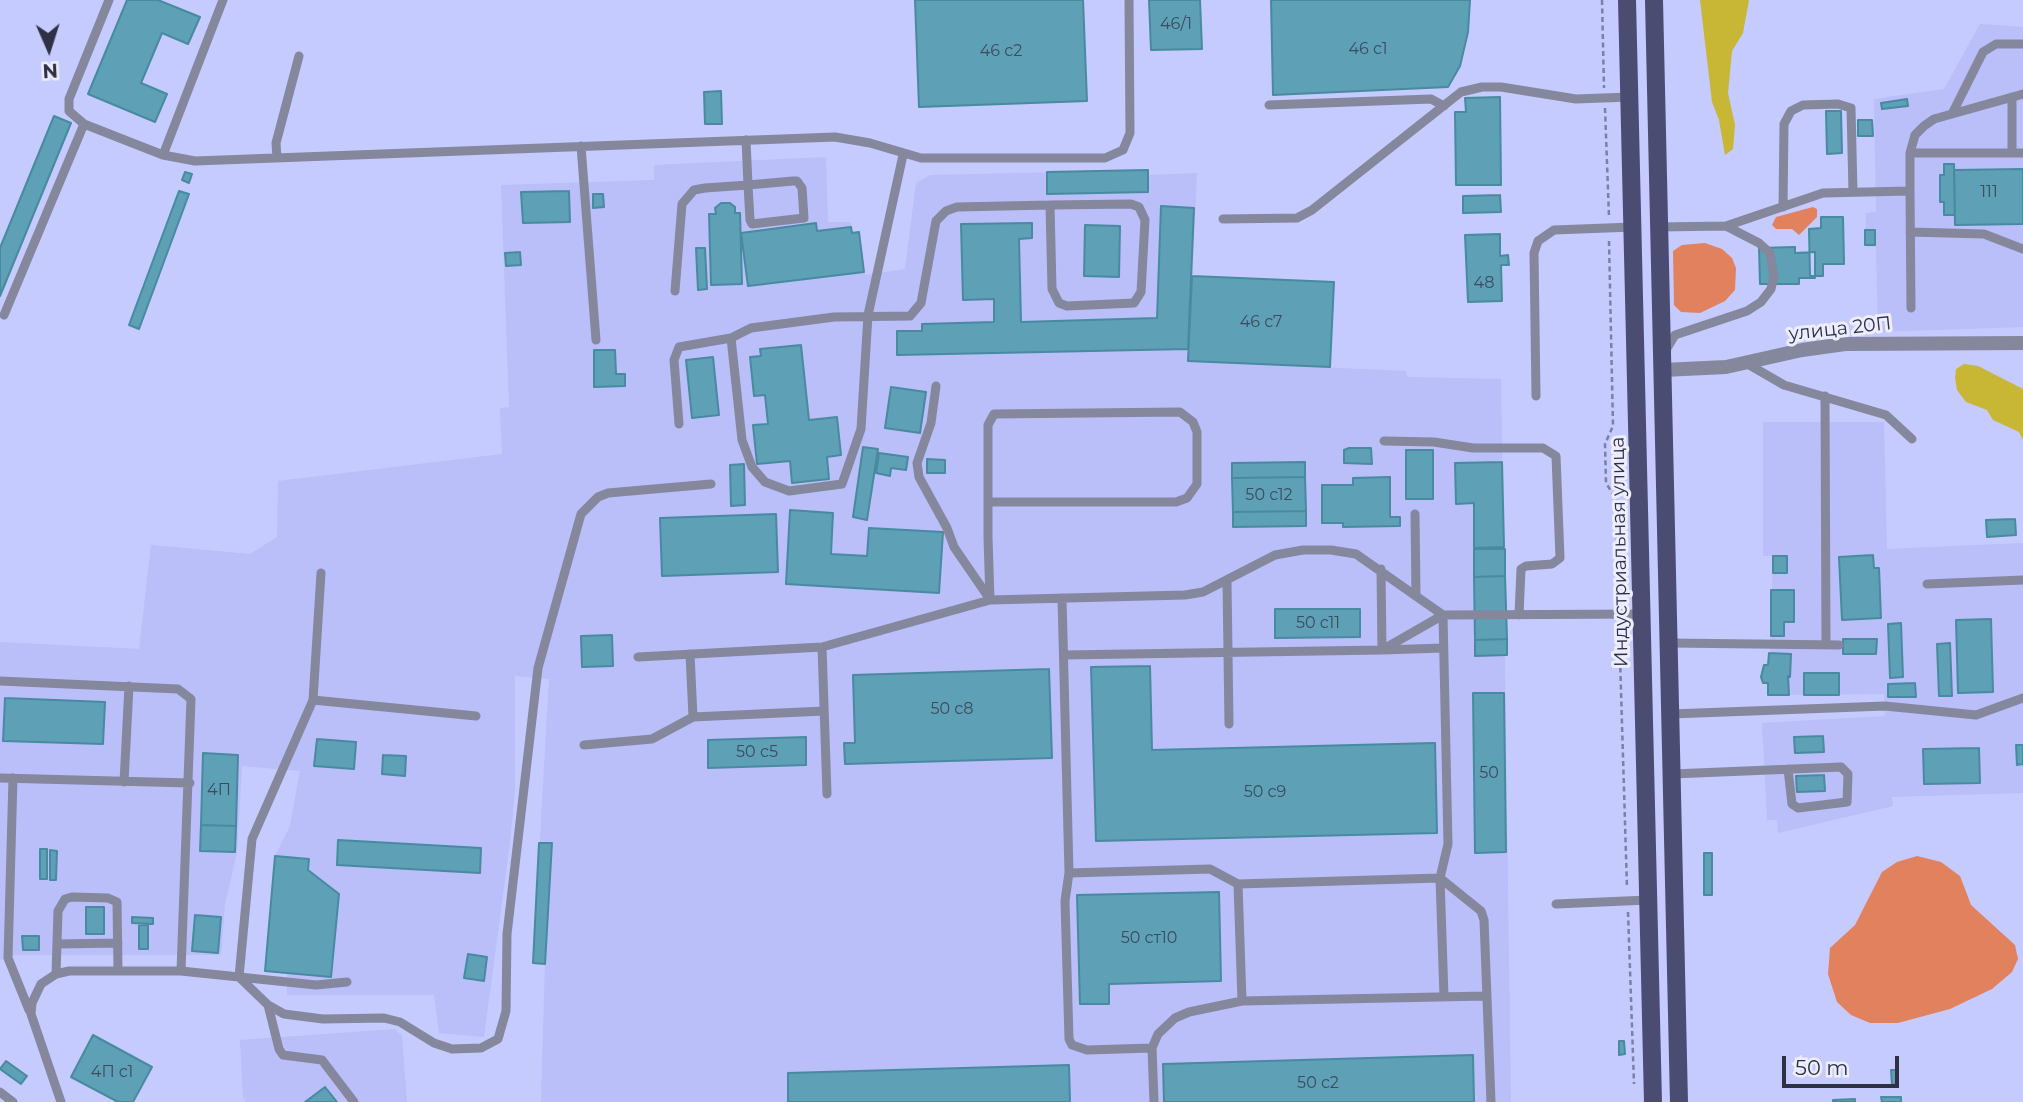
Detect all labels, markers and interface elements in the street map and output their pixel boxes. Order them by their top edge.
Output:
north arrow [14,14,84,84]
house number: 46/1 [1160,14,1192,34]
house number: 46 с1 [1349,39,1387,59]
house number: 46 с2 [980,41,1022,61]
text: N [42,59,58,82]
house number: 111 [1980,182,1998,202]
house number: 48 [1474,273,1494,293]
house number: 46 с7 [1240,312,1282,332]
street label: улица 20П [1787,312,1893,346]
street label: Индустриальная улица [1607,437,1633,667]
house number: 50 с12 [1245,485,1293,505]
house number: 50 с11 [1296,613,1340,633]
house number: 50 с8 [931,699,973,719]
house number: 50 с5 [736,742,778,762]
house number: 50 [1479,763,1499,783]
house number: 4П [207,780,231,800]
house number: 50 с9 [1244,782,1286,802]
house number: 50 ст10 [1121,928,1177,948]
scale bar [1785,1042,1902,1086]
text: 50 m [1795,1055,1849,1080]
house number: 4П с1 [91,1062,133,1082]
house number: 50 с2 [1297,1073,1339,1093]

